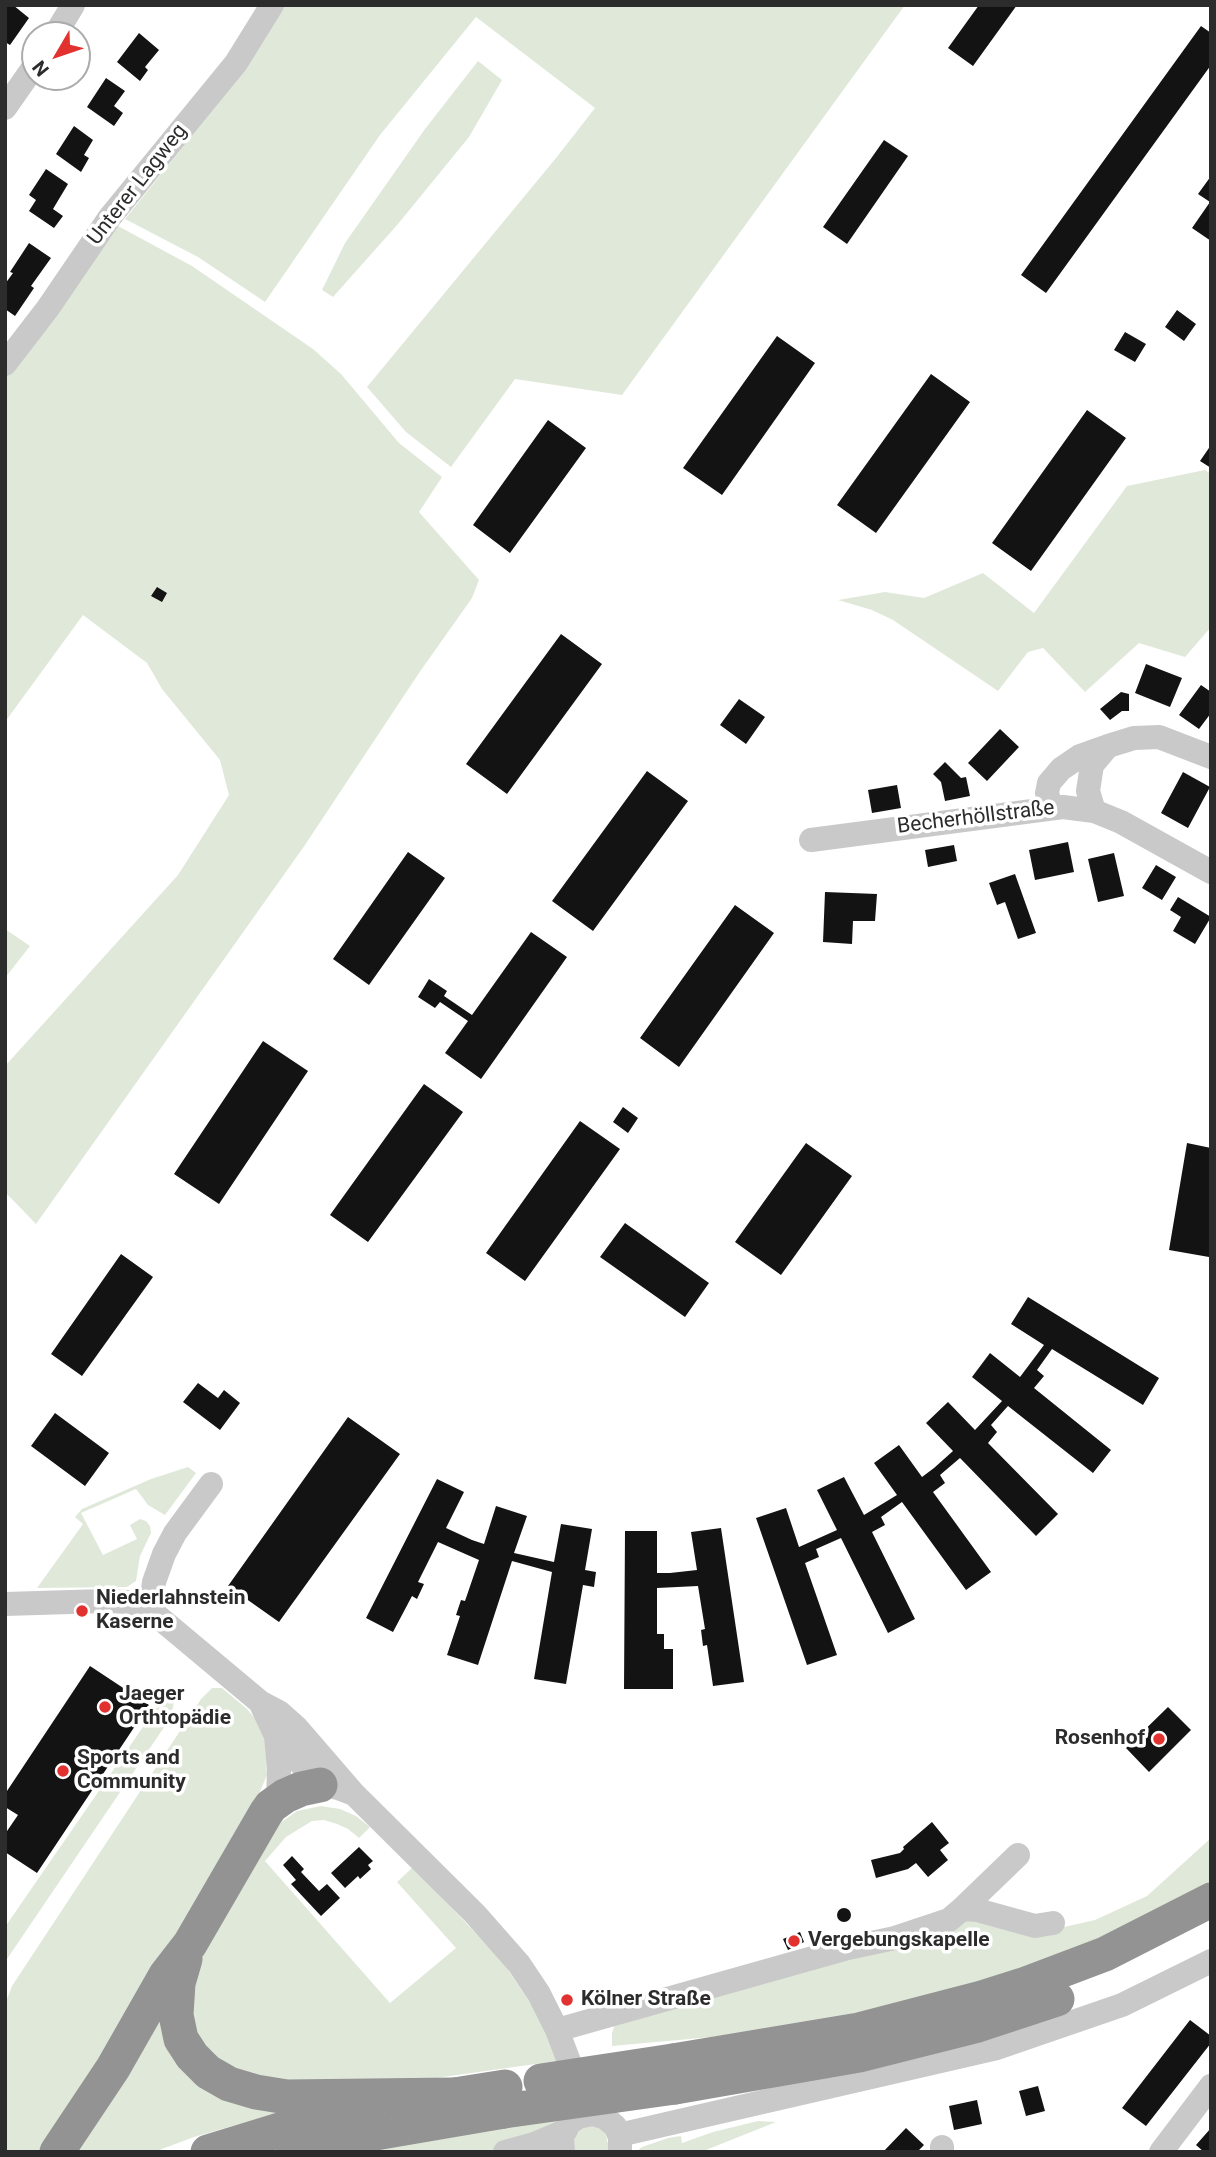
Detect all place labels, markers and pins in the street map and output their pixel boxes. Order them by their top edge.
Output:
place label: Niederlahnstein Kaserne [96,1586,245,1636]
marker: Niederlahnstein Kaserne [74,1603,90,1619]
place label: Jaeger Orthtopädie [119,1682,231,1732]
marker: Jaeger Orthtopädie [97,1699,113,1715]
place label: Rosenhof [1055,1726,1145,1752]
marker: Rosenhof [1151,1731,1167,1747]
place label: Sports and Community [77,1746,186,1796]
marker: Sports and Community [55,1763,71,1779]
place label: Vergebungskapelle [808,1928,990,1954]
marker: Vergebungskapelle [786,1933,802,1949]
place label: Kölner Straße [581,1987,711,2013]
marker: Kölner Straße [559,1992,575,2008]

